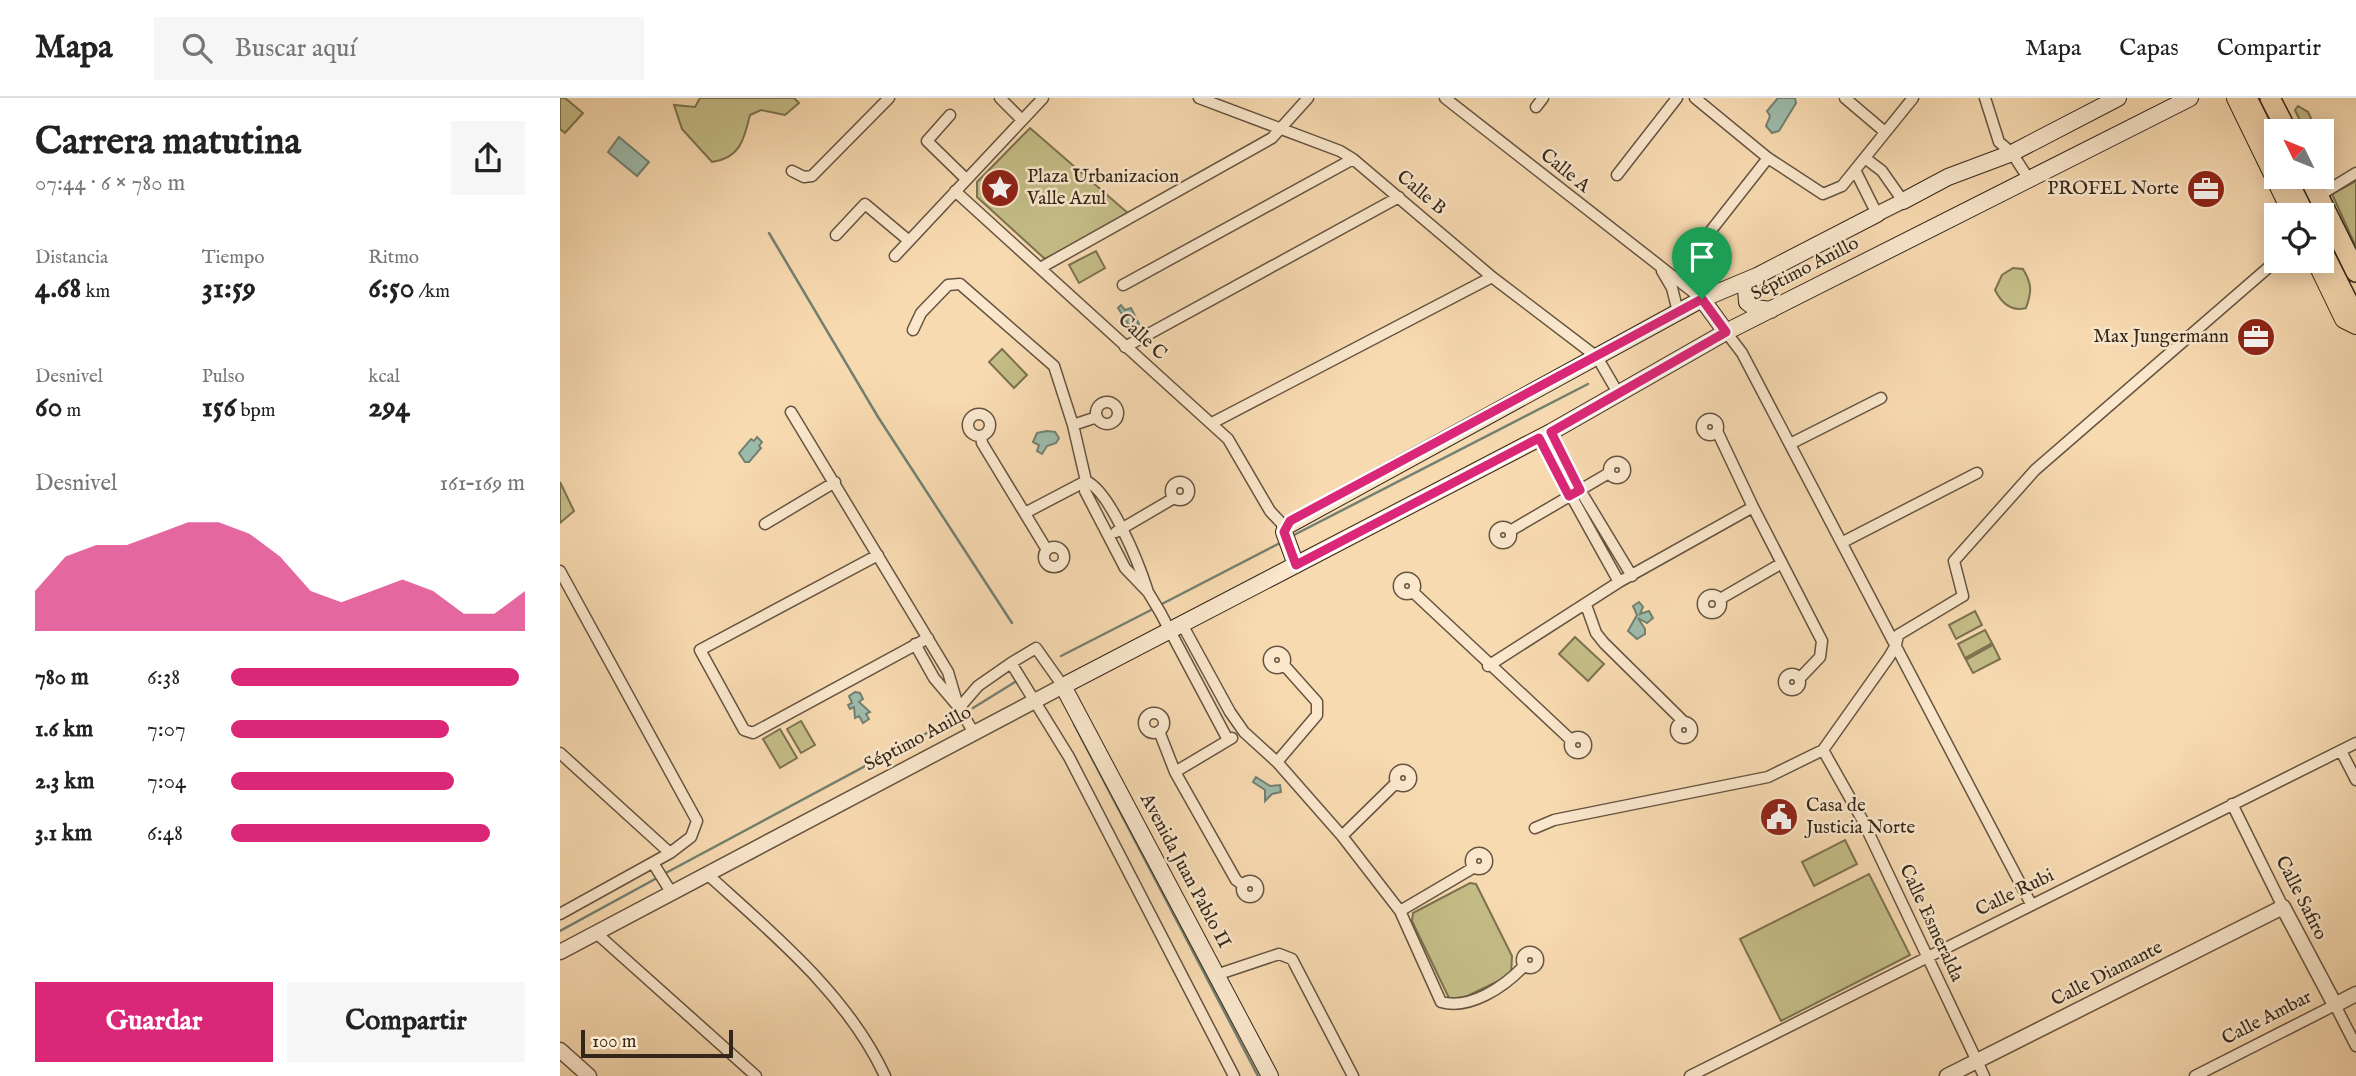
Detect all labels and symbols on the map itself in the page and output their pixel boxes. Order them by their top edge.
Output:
north arrow [2264,119,2334,189]
street label: Calle A [1535,143,1596,199]
place label: Plaza Urbanizacion Valle Azul [1026,165,1179,211]
street label: Calle B [1391,165,1451,221]
place icon: Plaza Urbanizacion Valle Azul [979,167,1021,209]
office icon: PROFEL Norte [2185,168,2227,210]
place label: PROFEL Norte [2047,177,2179,201]
pin [1672,227,1732,299]
street label: Séptimo Anillo [1747,232,1863,306]
street label: Calle C [1112,308,1172,366]
office icon: Max Jungermann [2235,316,2277,358]
place label: Max Jungermann [2093,325,2229,349]
street label: Séptimo Anillo [860,701,976,777]
street label: Avenida Juan Pablo II [1134,789,1236,952]
place label: Casa de Justicia Norte [1804,794,1915,840]
public building icon: Casa de Justicia Norte [1758,796,1800,838]
street label: Calle Safiro [2270,852,2332,944]
street label: Calle Esmeralda [1893,860,1969,986]
street label: Calle Rubi [1972,864,2058,922]
street label: Calle Diamante [2047,936,2167,1012]
street label: Calle Ambar [2218,985,2316,1051]
scale bar [581,1027,733,1059]

